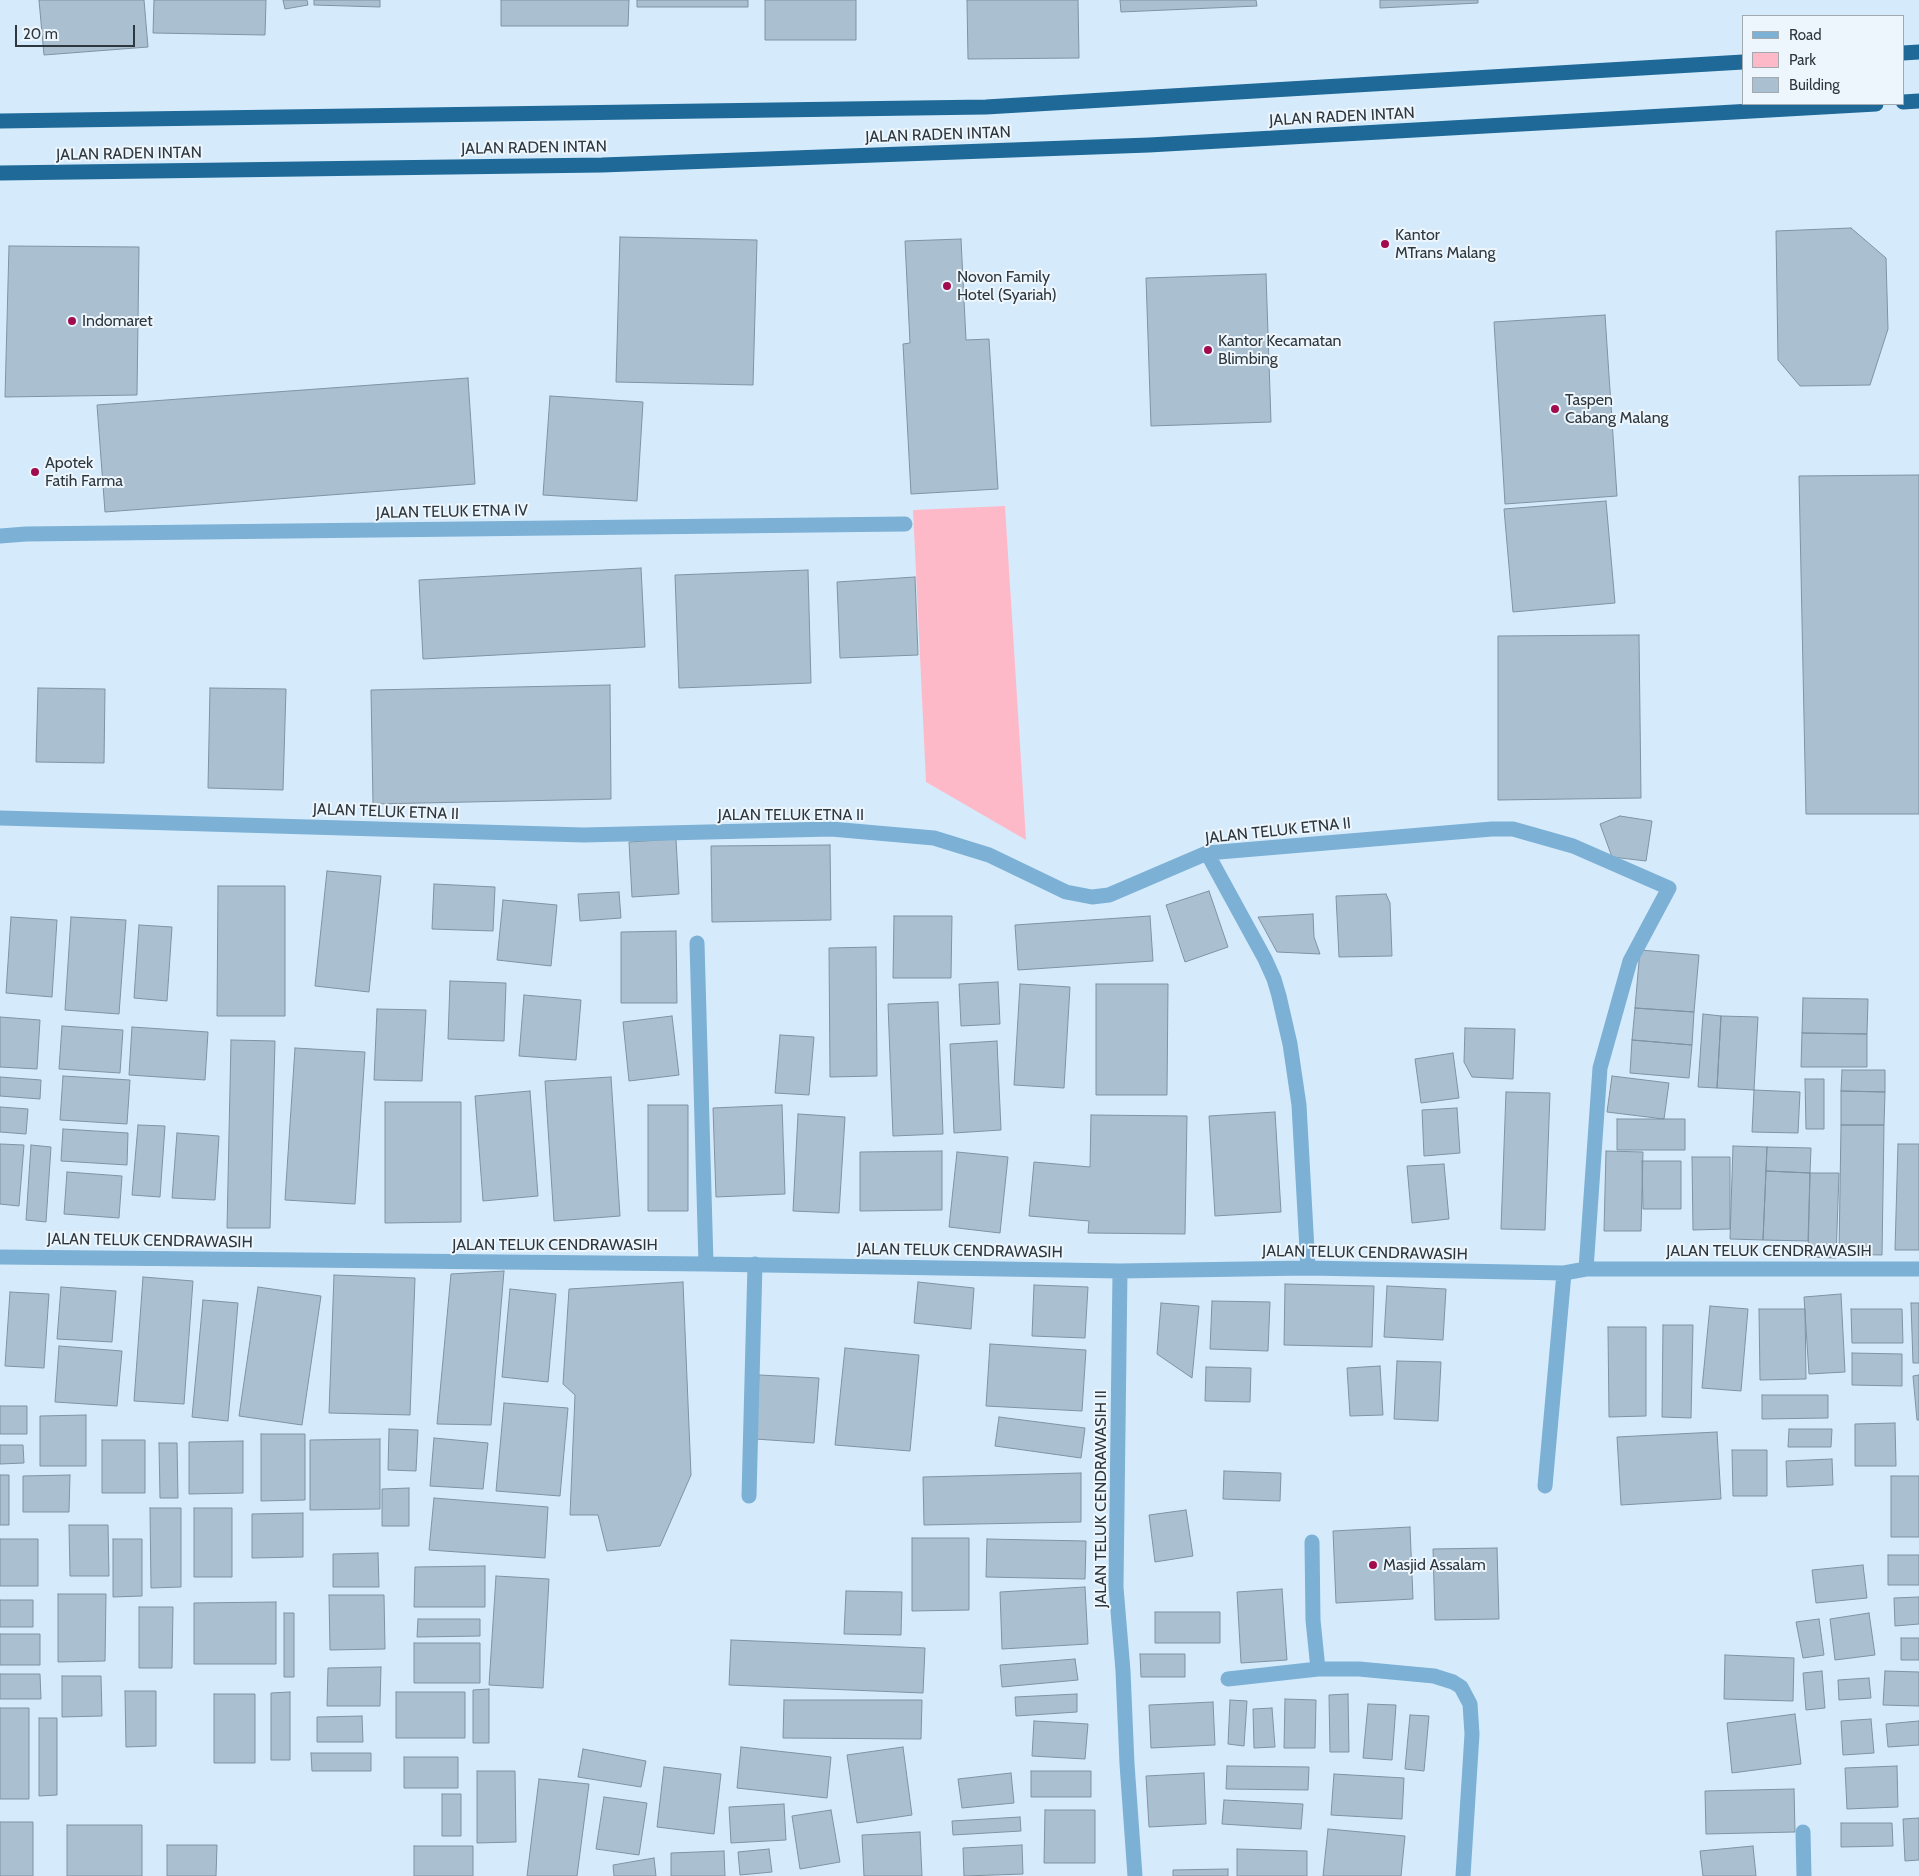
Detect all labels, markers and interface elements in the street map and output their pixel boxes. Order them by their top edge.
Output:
scale bar [18,15,138,47]
legend [1742,15,1904,105]
text: 20 m [23,25,58,43]
text: Road [1789,26,1822,44]
text: Park [1789,51,1816,69]
text: Building [1789,76,1840,94]
street label: JALAN RADEN INTAN [1269,104,1415,130]
street label: JALAN RADEN INTAN [865,123,1011,147]
street label: JALAN RADEN INTAN [461,137,607,159]
street label: JALAN RADEN INTAN [56,143,202,165]
place label: Kantor MTrans Malang [1395,225,1495,263]
marker: Kantor MTrans Malang [1379,238,1391,250]
place label: Novon Family Hotel (Syariah) [957,267,1057,305]
marker: Novon Family Hotel (Syariah) [941,280,953,292]
place label: Indomaret [82,311,153,331]
marker: Indomaret [66,315,78,327]
place label: Kantor Kecamatan Blimbing [1218,331,1342,369]
marker: Kantor Kecamatan Blimbing [1202,344,1214,356]
place label: Taspen Cabang Malang [1565,390,1669,428]
marker: Taspen Cabang Malang [1549,403,1561,415]
place label: Apotek Fatih Farma [45,453,123,491]
marker: Apotek Fatih Farma [29,466,41,478]
street label: JALAN TELUK ETNA IV [376,501,528,523]
street label: JALAN TELUK ETNA II [313,800,459,824]
street label: JALAN TELUK ETNA II [718,805,864,825]
street label: JALAN TELUK ETNA II [1204,814,1352,848]
street label: JALAN TELUK CENDRAWASIH [47,1230,253,1252]
street label: JALAN TELUK CENDRAWASIH [452,1235,658,1255]
street label: JALAN TELUK CENDRAWASIH [857,1240,1063,1262]
street label: JALAN TELUK CENDRAWASIH [1666,1241,1872,1261]
street label: JALAN TELUK CENDRAWASIH [1262,1242,1468,1264]
street label: JALAN TELUK CENDRAWASIH II [1091,1390,1111,1608]
place label: Masjid Assalam [1383,1555,1486,1575]
marker: Masjid Assalam [1367,1559,1379,1571]

